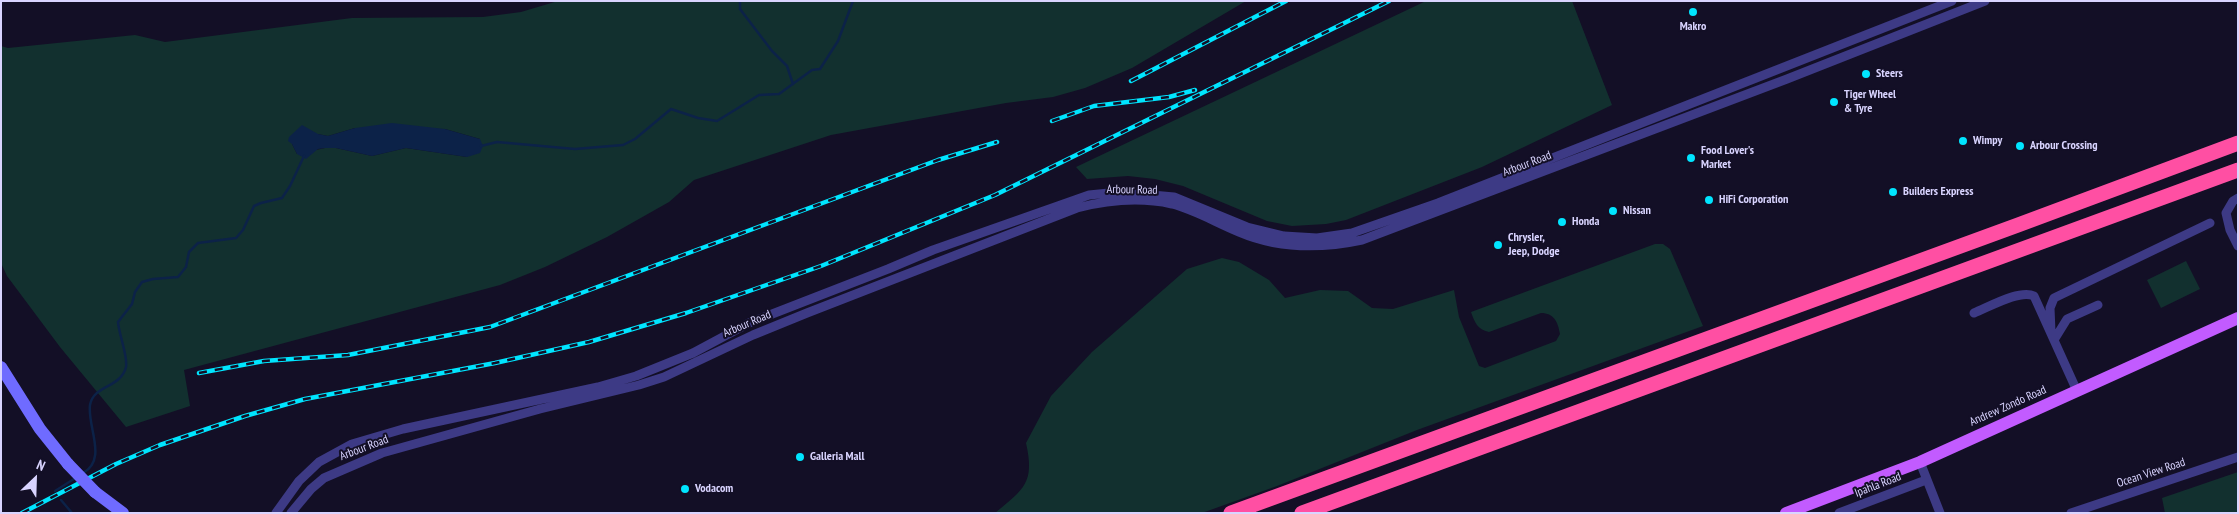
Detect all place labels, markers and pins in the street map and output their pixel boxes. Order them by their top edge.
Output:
marker: Makro [1687,6,1699,18]
place label: Makro [1680,20,1706,34]
place label: Steers [1876,67,1903,81]
marker: Steers [1860,68,1872,80]
place label: Tiger Wheel & Tyre [1844,88,1896,116]
marker: Tiger Wheel & Tyre [1828,96,1840,108]
place label: Wimpy [1973,134,2002,148]
marker: Wimpy [1957,135,1969,147]
place label: Arbour Crossing [2030,139,2098,153]
marker: Arbour Crossing [2014,140,2026,152]
place label: Food Lover's Market [1701,144,1754,172]
marker: Food Lover's Market [1685,152,1697,164]
place label: Builders Express [1903,185,1973,199]
marker: Builders Express [1887,186,1899,198]
place label: HiFi Corporation [1719,193,1788,207]
marker: HiFi Corporation [1703,194,1715,206]
place label: Nissan [1623,204,1651,218]
marker: Nissan [1607,205,1619,217]
place label: Honda [1572,215,1599,229]
marker: Honda [1556,216,1568,228]
place label: Chrysler, Jeep, Dodge [1508,231,1560,259]
marker: Chrysler, Jeep, Dodge [1492,239,1504,251]
place label: Galleria Mall [810,450,864,464]
marker: Galleria Mall [794,451,806,463]
place label: Vodacom [695,482,733,496]
marker: Vodacom [679,483,691,495]

